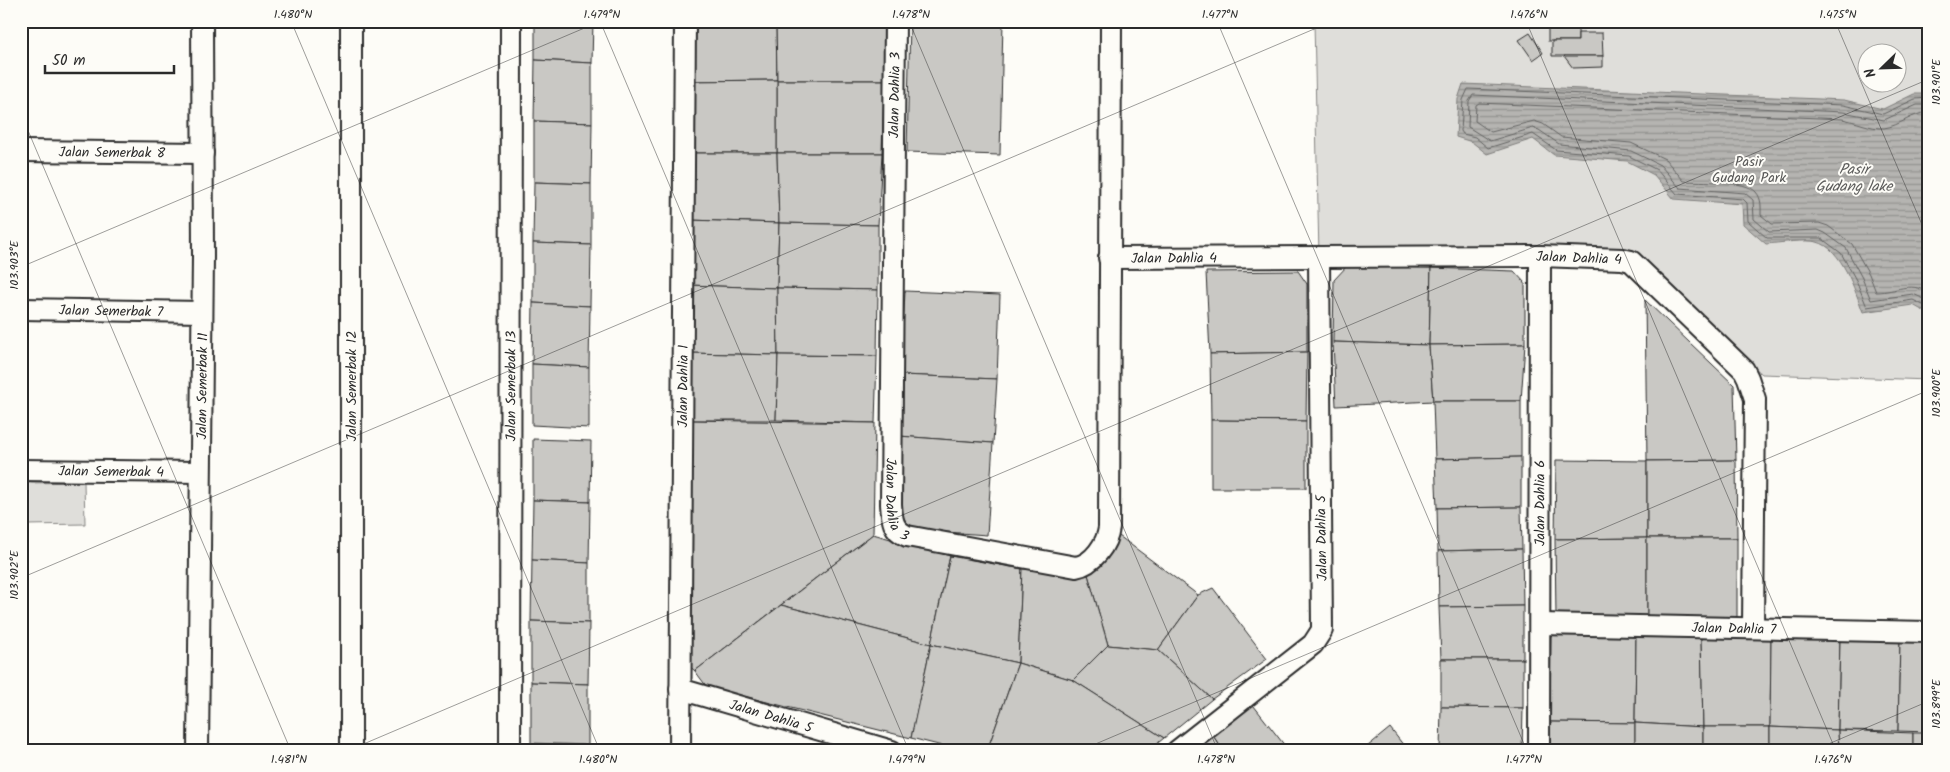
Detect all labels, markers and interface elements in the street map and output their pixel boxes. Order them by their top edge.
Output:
text: 1.480°N [274,5,312,24]
text: 1.479°N [584,5,620,24]
text: 1.478°N [892,5,930,24]
text: 1.477°N [1202,5,1238,24]
text: 1.476°N [1510,5,1548,24]
text: 1.475°N [1819,5,1857,24]
scale bar [45,42,174,74]
north arrow [1858,42,1908,92]
text: 50 m [52,49,86,73]
street label: Jalan Dahlia 3 [883,52,907,138]
text: 103.901°E [1927,58,1946,105]
text: N [1859,64,1883,81]
street label: Jalan Semerbak 8 [59,141,166,165]
park label: Pasir Gudang Park [1712,151,1786,189]
water label: Pasir Gudang lake [1816,158,1894,199]
text: 103.903°E [5,239,24,290]
street label: Jalan Dahlia 4 [1536,246,1623,271]
street label: Jalan Dahlia 4 [1131,247,1217,270]
street label: Jalan Semerbak 7 [58,300,164,323]
street label: Jalan Semerbak 12 [341,331,363,441]
street label: Jalan Semerbak 13 [500,331,523,441]
street label: Jalan Semerbak 11 [191,332,214,440]
street label: Jalan Dahlia 1 [672,345,695,427]
text: 103.900°E [1927,368,1946,417]
street label: Jalan Dahlia 3 [879,458,913,548]
street label: Jalan Semerbak 4 [58,460,164,484]
street label: Jalan Dahlia 6 [1529,460,1552,546]
street label: Jalan Dahlia 5 [1310,493,1334,581]
text: 103.902°E [5,549,24,600]
street label: Jalan Dahlia 7 [1691,617,1777,641]
text: 103.899°E [1927,678,1946,729]
street label: Jalan Dahlia 5 [727,694,817,740]
text: 1.481°N [271,750,307,769]
text: 1.480°N [579,750,617,769]
text: 1.479°N [889,750,925,769]
text: 1.478°N [1197,750,1235,769]
text: 1.477°N [1506,750,1542,769]
text: 1.476°N [1814,750,1852,769]

